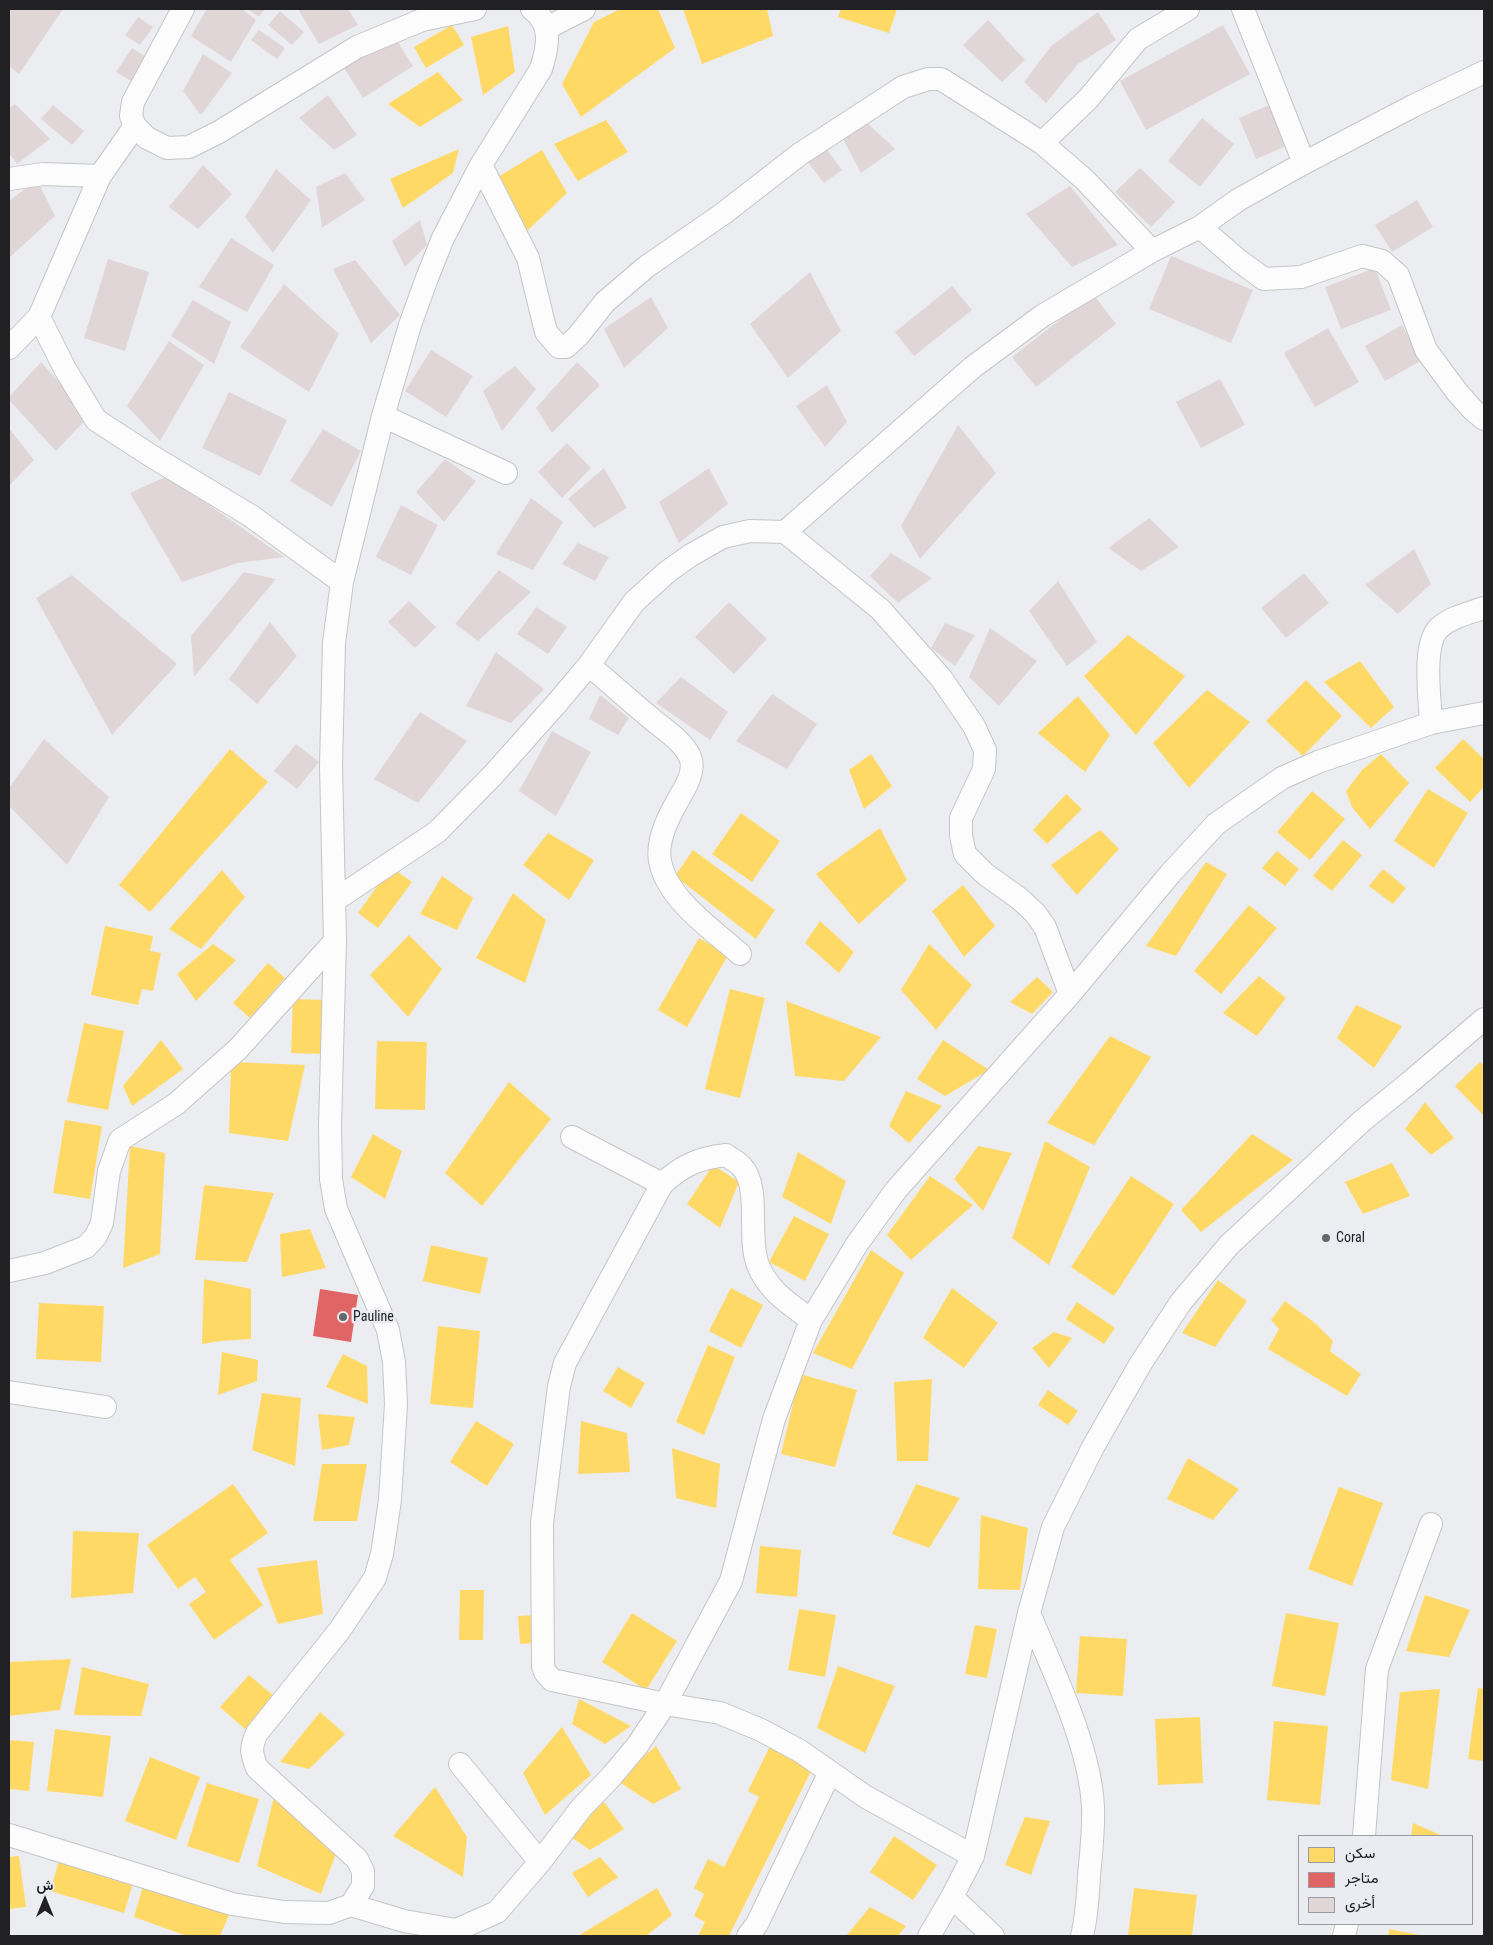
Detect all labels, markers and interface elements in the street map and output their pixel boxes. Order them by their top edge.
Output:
place label: Coral [1336,1230,1365,1246]
marker: Coral [1320,1232,1332,1244]
place label: Pauline [353,1309,394,1325]
marker: Pauline [337,1311,349,1323]
legend [1298,1835,1473,1925]
text: سكن [1345,1844,1375,1862]
text: متاجر [1345,1869,1379,1887]
north arrow [20,1875,70,1925]
text: ش [37,1877,53,1893]
text: أخرى [1345,1894,1375,1912]

